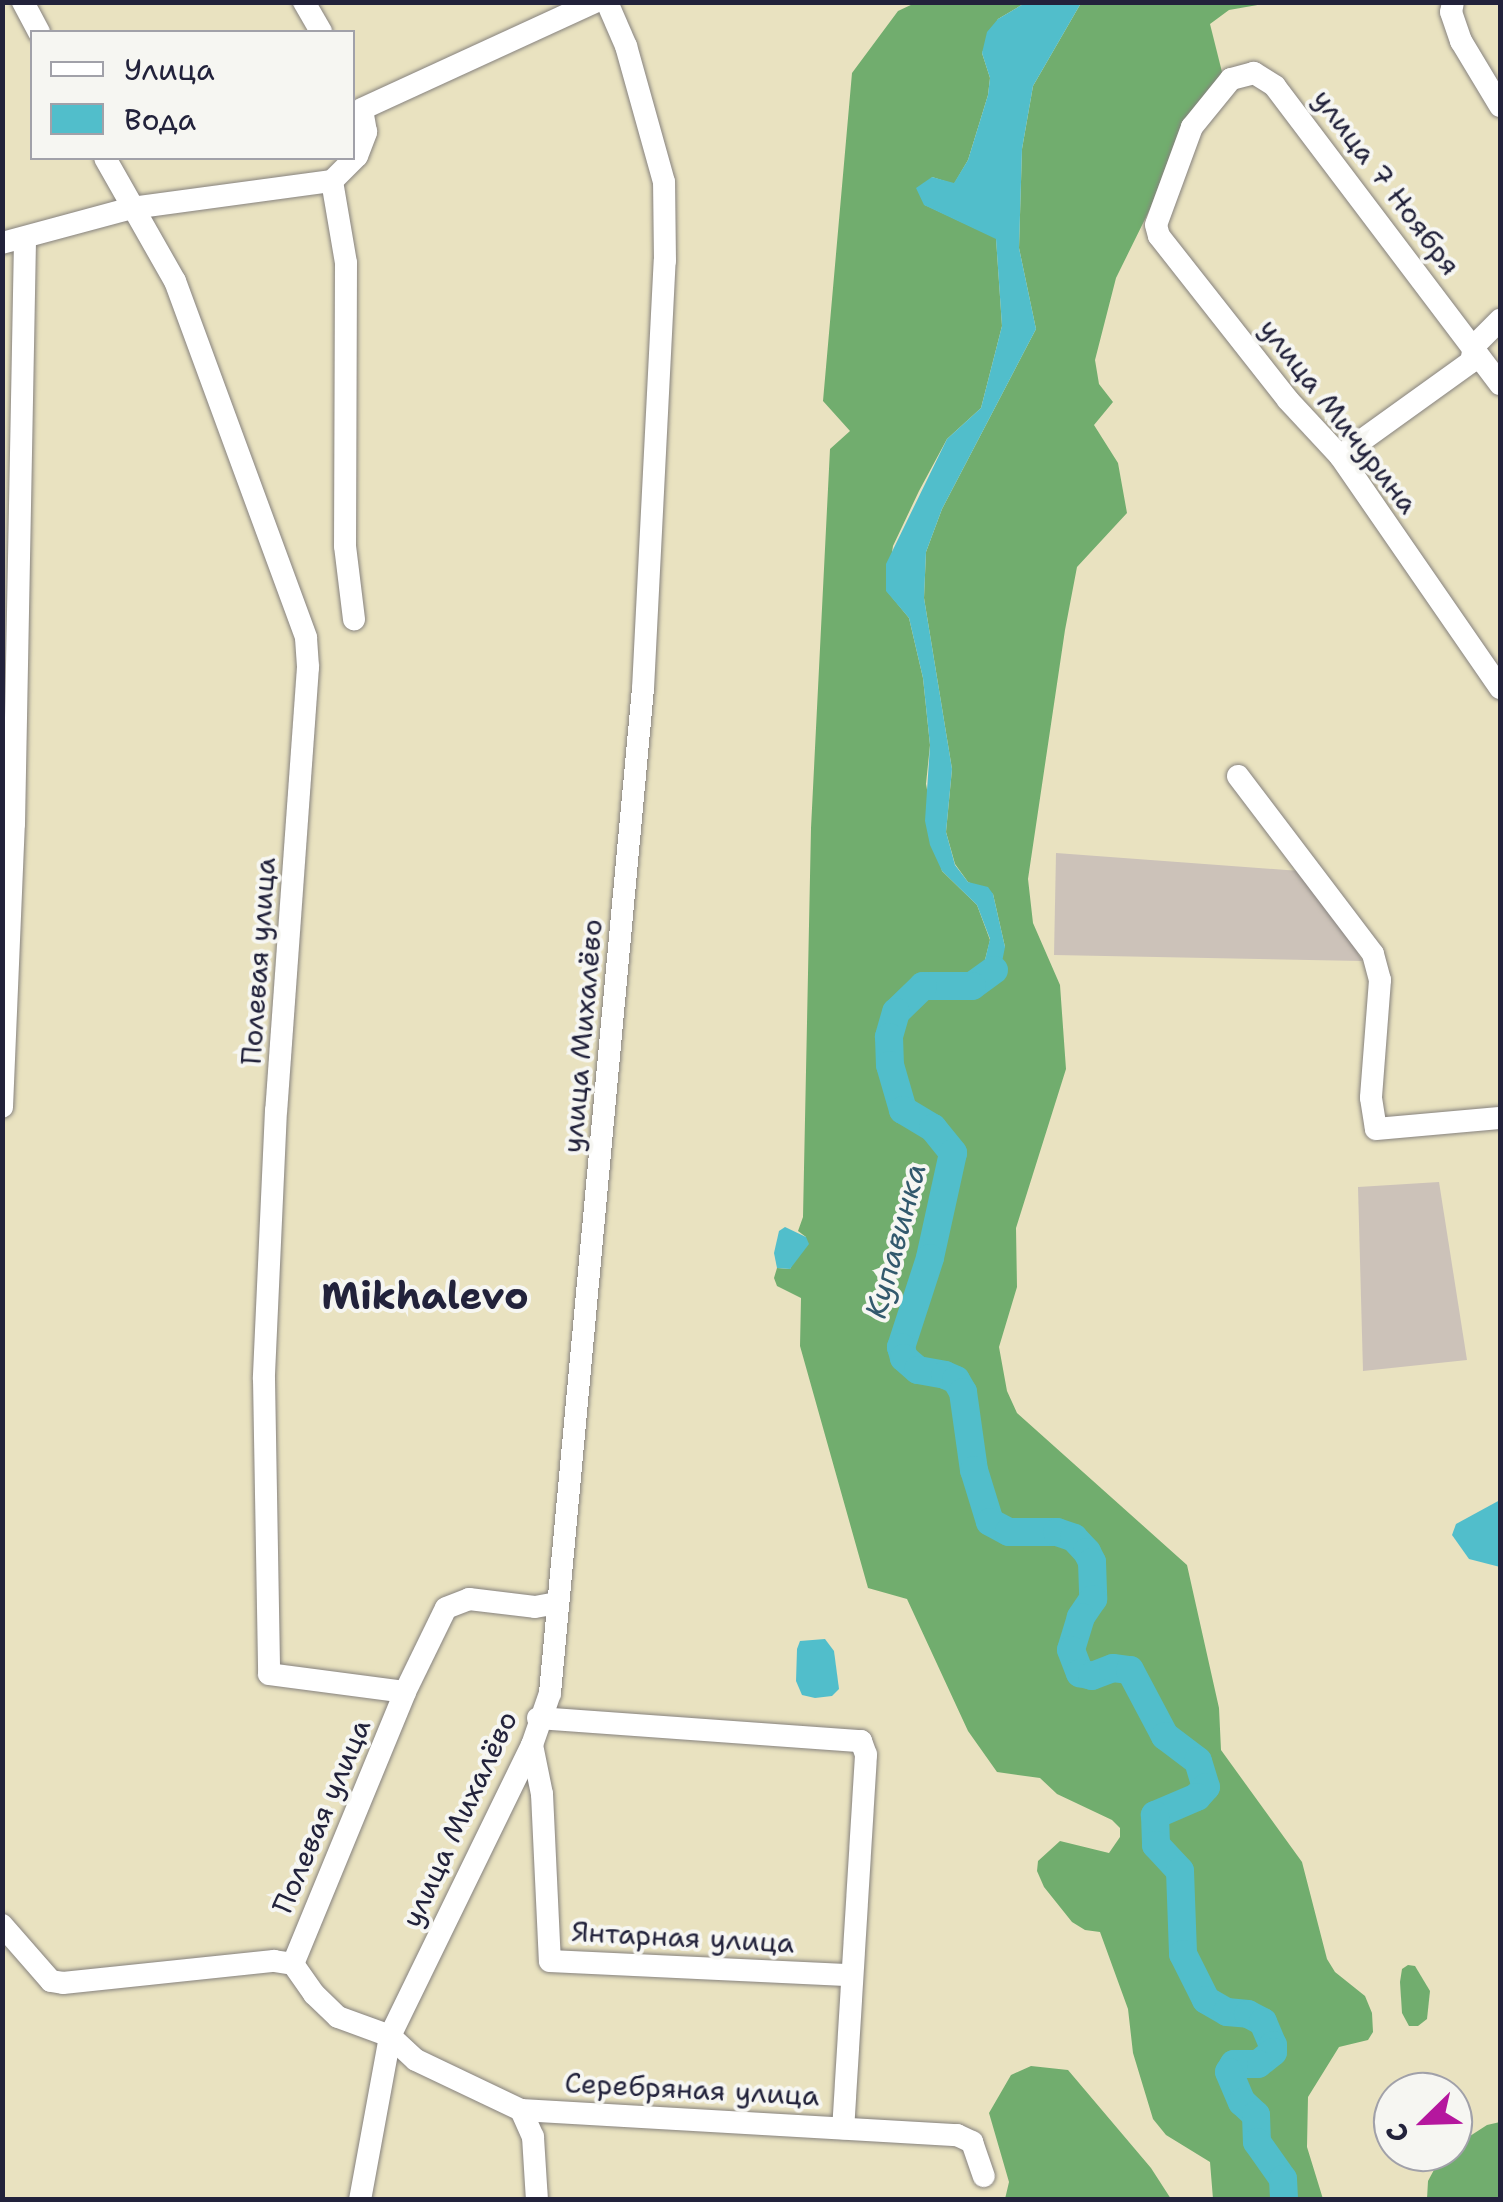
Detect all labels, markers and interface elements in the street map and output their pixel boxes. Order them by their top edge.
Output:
legend [30,30,355,160]
text: Улица [124,49,215,90]
street label: улица 7 Ноября [1306,82,1468,282]
text: Вода [124,99,196,140]
street label: улица Мичурина [1253,312,1425,520]
street label: Полевая улица [234,856,282,1066]
street label: улица Михалёво [555,918,609,1154]
water label: Купавинка [858,1160,934,1322]
district label: Mikhalevo [321,1273,529,1319]
street label: улица Михалёво [394,1706,524,1932]
street label: Полевая улица [265,1714,377,1918]
street label: Янтарная улица [571,1914,795,1960]
street label: Серебряная улица [564,2066,820,2112]
north arrow [1373,2072,1473,2172]
text: С [1376,2118,1418,2148]

